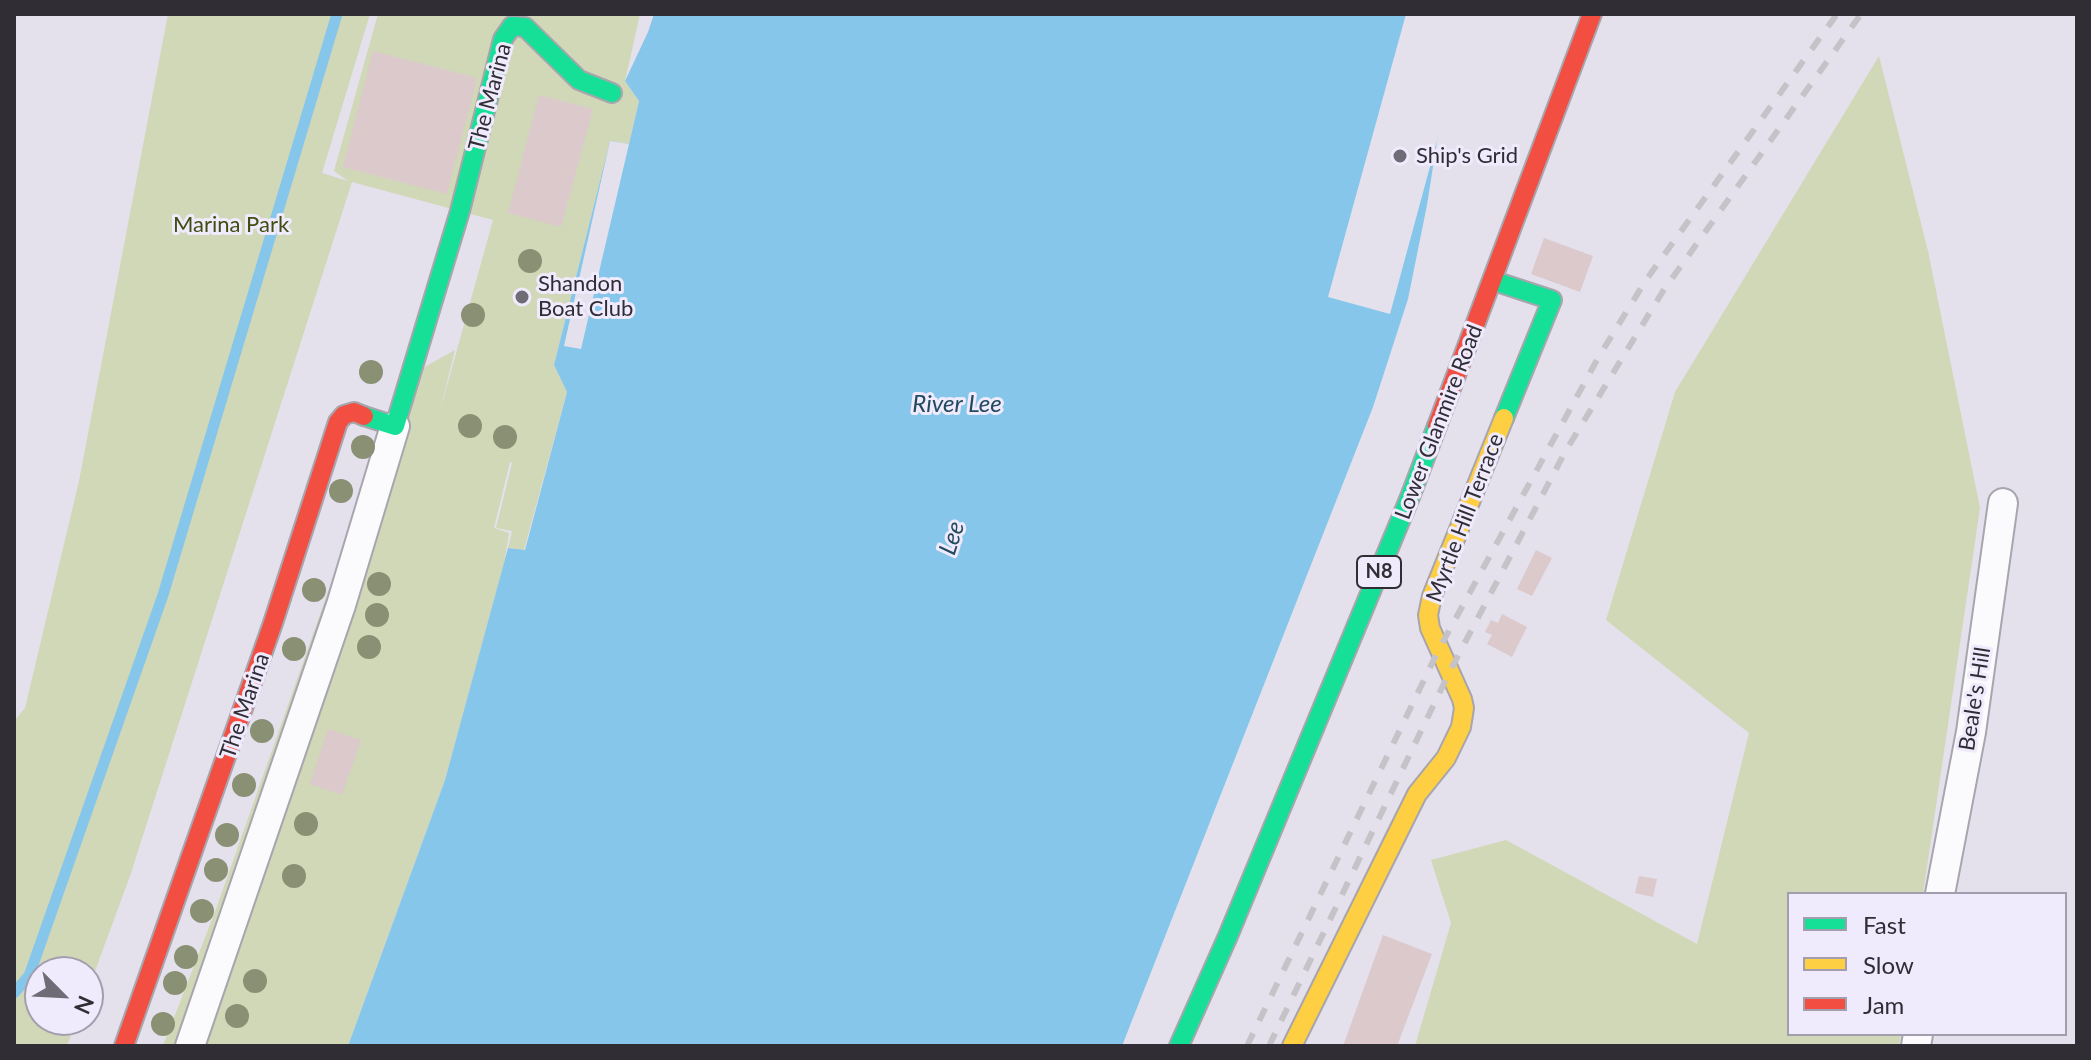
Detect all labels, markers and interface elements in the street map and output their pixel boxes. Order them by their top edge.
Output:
street label: The Marina [463,41,517,153]
place label: Ship's Grid [1416,143,1518,169]
marker: Ship's Grid [1391,147,1409,165]
park label: Marina Park [173,212,289,238]
place label: Shandon Boat Club [538,271,633,322]
marker: Shandon Boat Club [513,288,531,306]
street label: Lower Glanmire Road [1390,321,1488,523]
water label: River Lee [912,390,1002,418]
street label: Myrtle Hill Terrace [1421,430,1509,606]
water label: Lee [933,518,971,558]
road number: N8 [1357,556,1401,588]
street label: Beale's Hill [1954,645,1996,753]
street label: The Marina [215,650,275,762]
legend [1787,892,2067,1036]
text: Fast [1863,910,1906,939]
text: Slow [1863,950,1914,979]
north arrow [24,956,104,1036]
text: Jam [1863,990,1904,1019]
text: N [69,992,100,1018]

